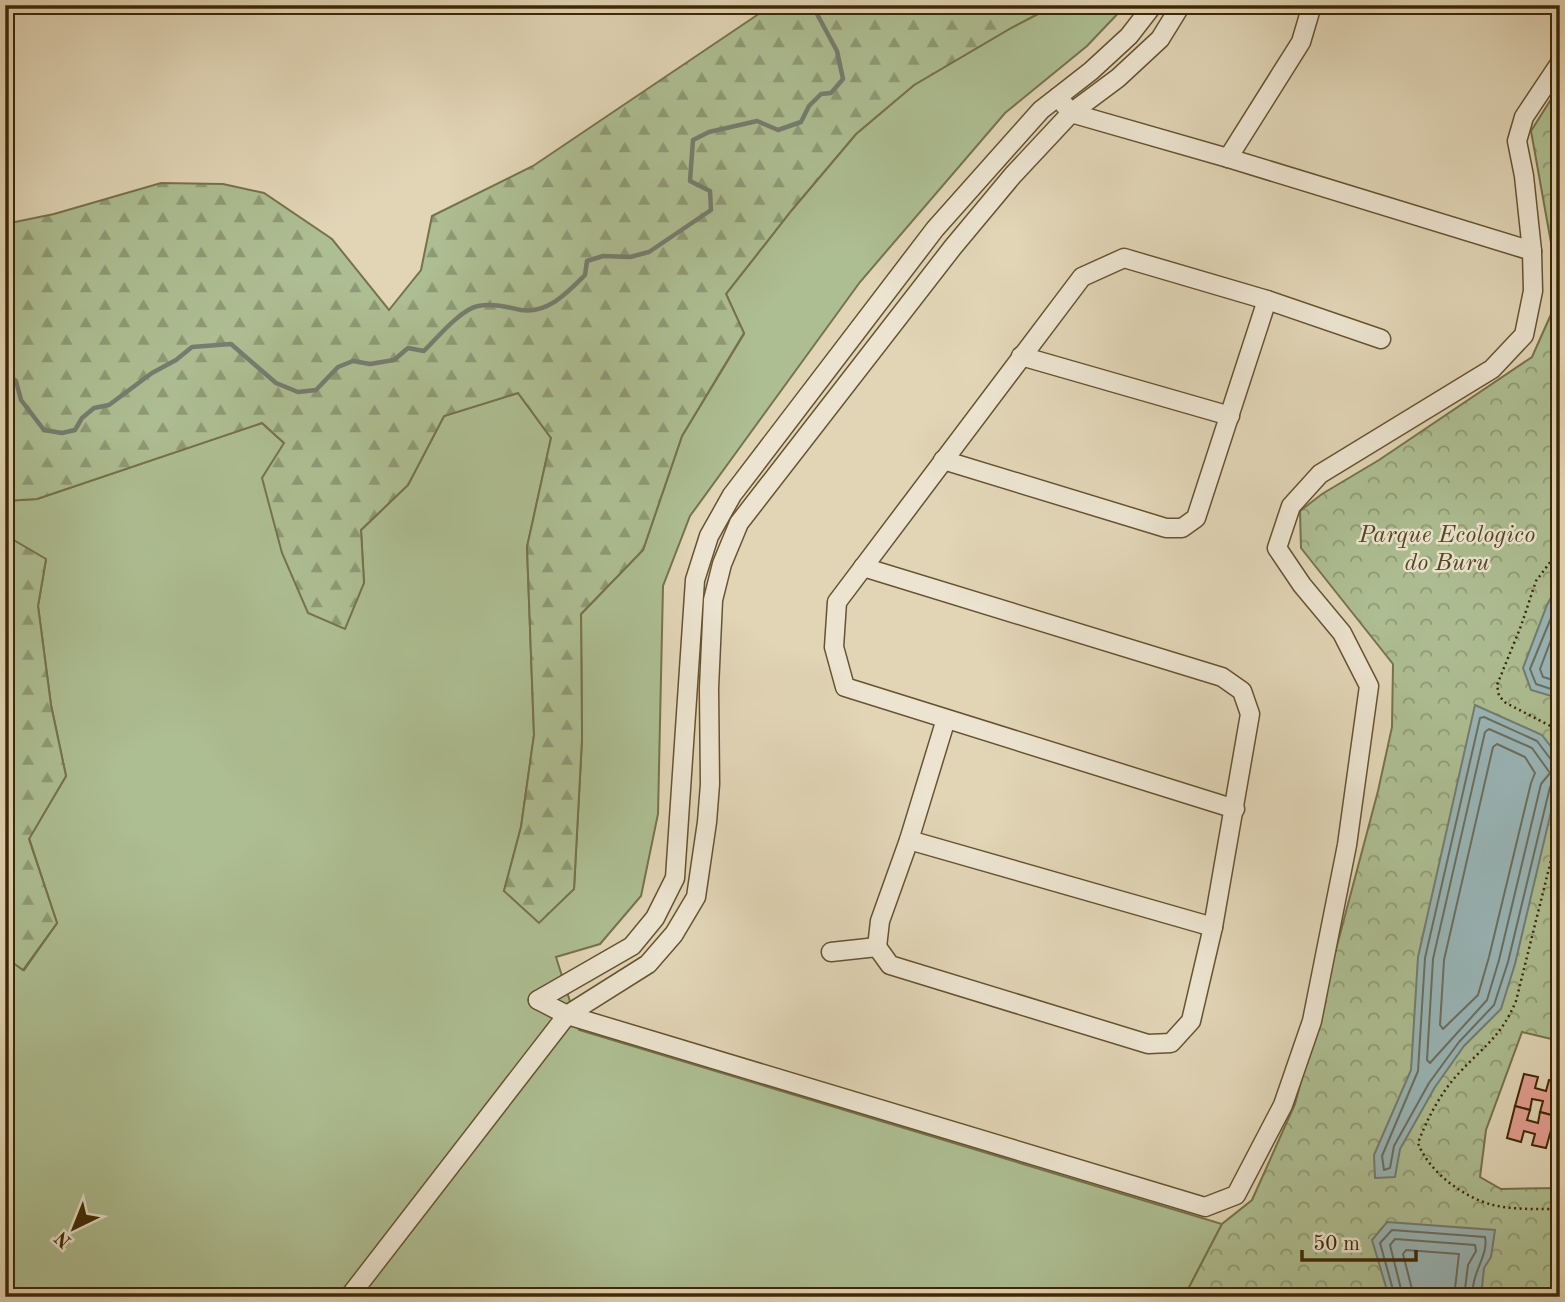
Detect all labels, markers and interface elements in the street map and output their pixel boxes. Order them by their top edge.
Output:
park label: Parque Ecologico do Buru [1358,524,1535,576]
north arrow [38,1194,108,1264]
scale bar [1302,1218,1416,1262]
text: N [52,1226,76,1251]
text: 50 m [1313,1234,1360,1255]

